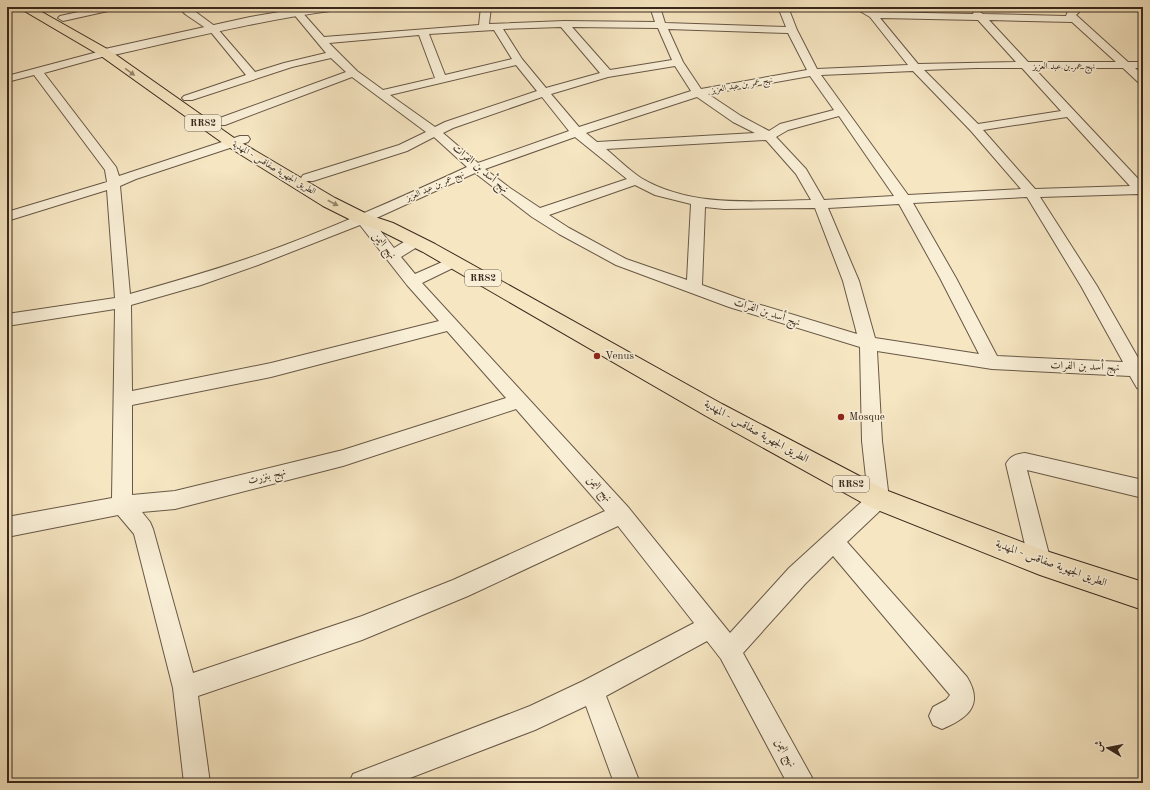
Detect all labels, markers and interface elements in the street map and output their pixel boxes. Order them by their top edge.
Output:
street label: نهج عمر بن عبد العزيز [1032,62,1095,74]
one-way arrow [125,68,135,76]
street label: نهج عمر بن عبد العزيز [709,75,774,98]
road number: RR82 [185,115,221,131]
street label: الطريق الجهوية صفاقس - المهدية [230,139,317,198]
street label: نهج أسد بن الفرات [447,139,513,199]
street label: نهج عمر بن عبد العزيز [404,169,467,206]
one-way arrow [327,200,339,207]
street label: نهج اليمن [367,230,399,264]
road number: RR82 [465,270,501,286]
street label: نهج أسد بن الفرات [731,293,803,333]
marker: Venus [592,351,602,361]
place label: Venus [605,351,634,362]
street label: نهج أسد بن الفرات [1050,356,1120,378]
street label: الطريق الجهوية صفاقس - المهدية [702,399,810,466]
marker: Mosque [836,412,846,422]
place label: Mosque [849,412,885,423]
street label: نهج بنزرت [247,467,288,491]
street label: نهج اليمن [582,473,614,507]
road number: RR82 [833,476,869,492]
street label: الطريق الجهوية صفاقس - المهدية [994,539,1108,590]
north arrow [1088,728,1128,768]
street label: نهج اليمن [769,736,798,771]
text: ش [1093,740,1106,753]

